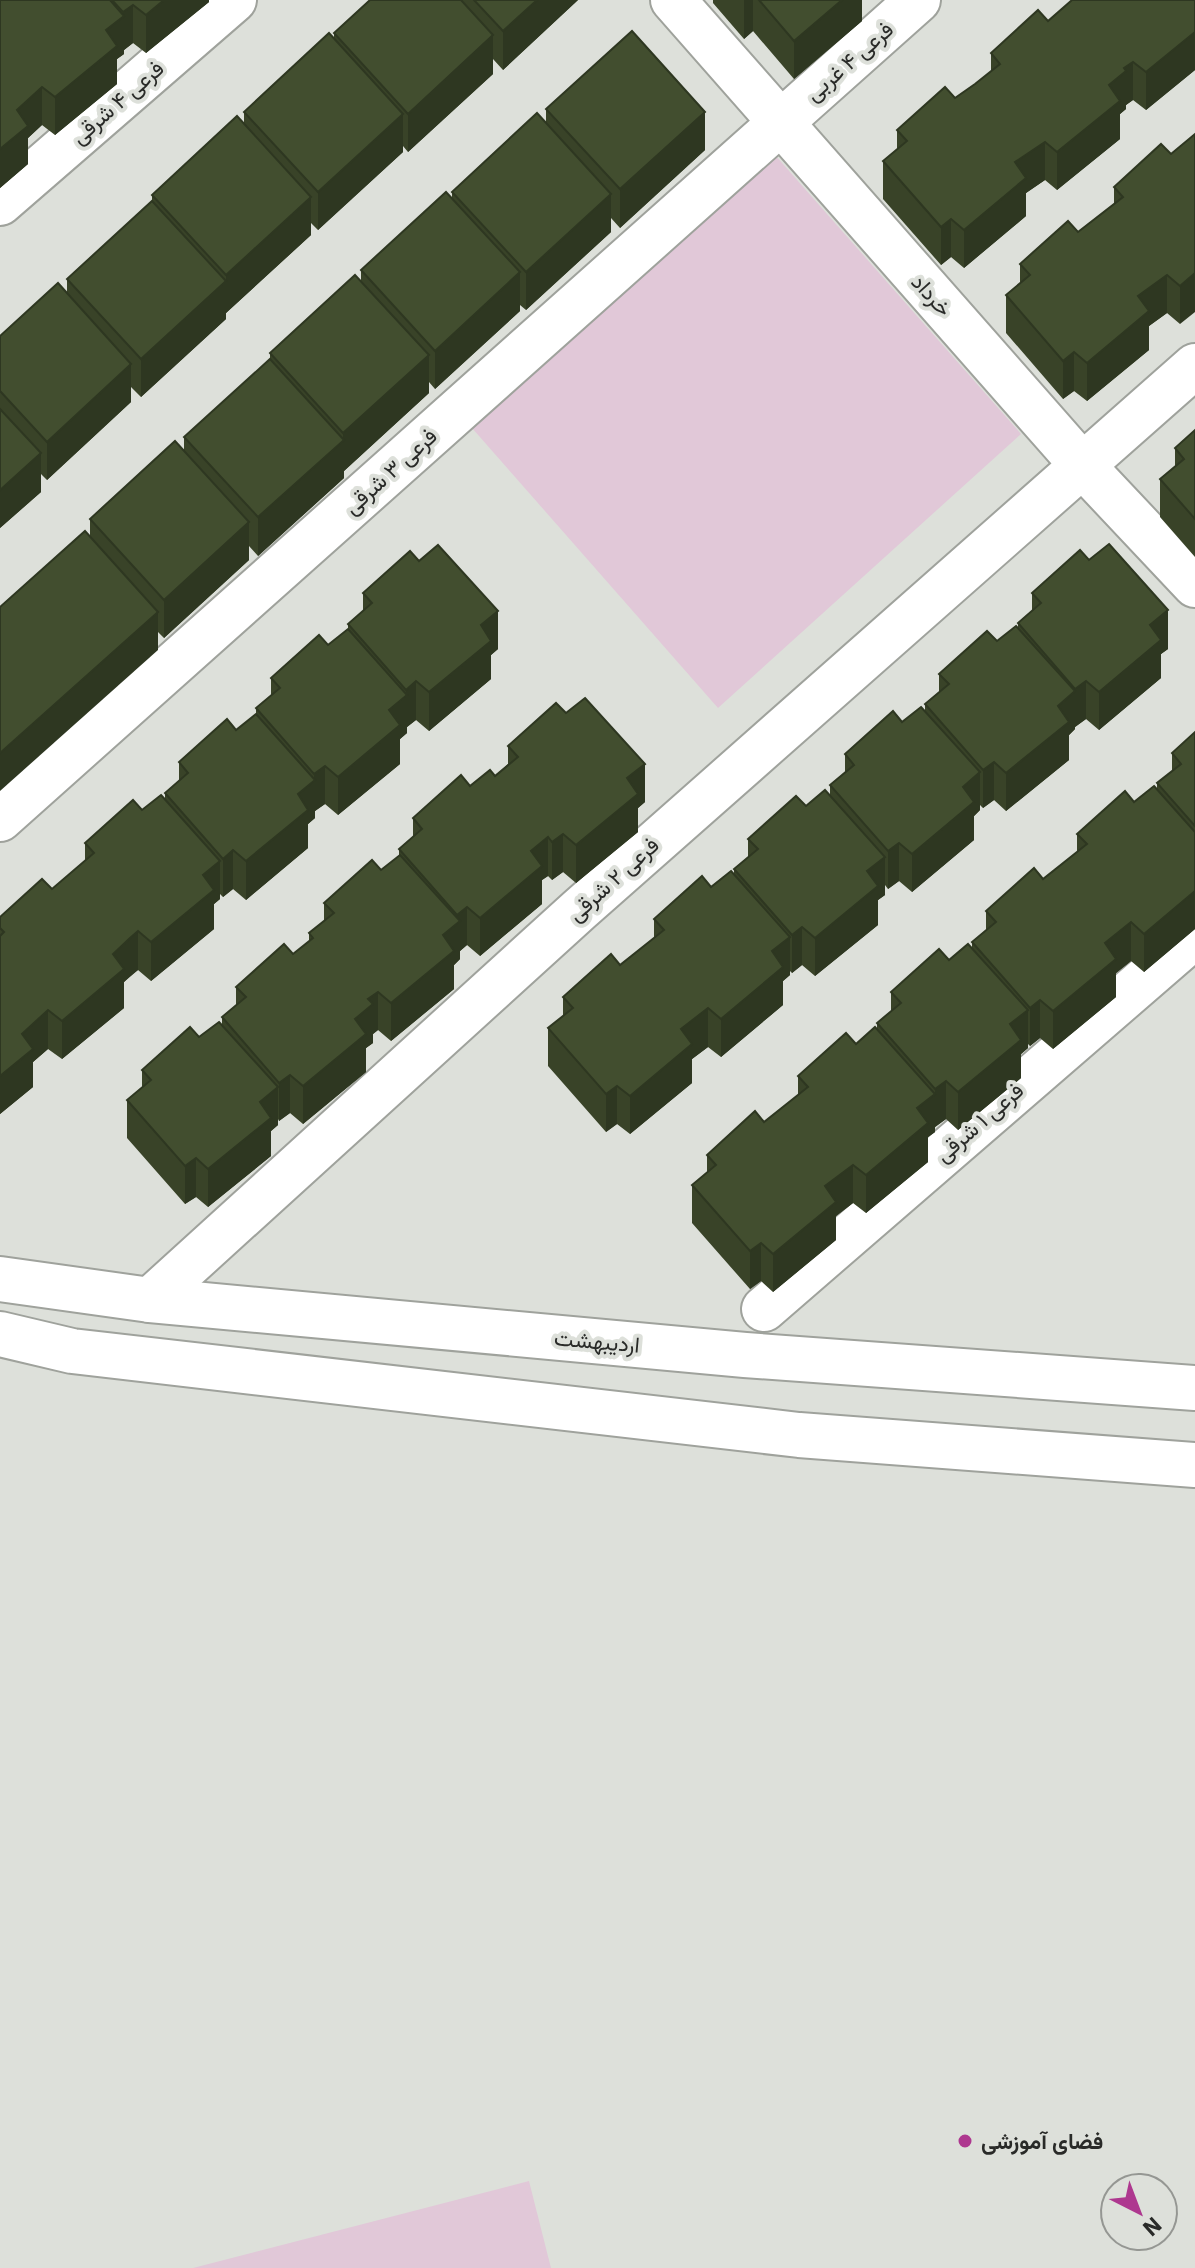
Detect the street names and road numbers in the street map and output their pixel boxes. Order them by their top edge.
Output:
street label: فرعی ۴ غربی [798,14,899,107]
street label: فرعی ۴ شرقی [64,53,169,150]
street label: خرداد [906,267,959,322]
street label: فرعی ۳ شرقی [337,421,443,520]
street label: فرعی ۲ شرقی [561,830,664,927]
street label: فرعی ۱ شرقی [928,1075,1029,1168]
street label: اردیبهشت [553,1322,641,1359]

